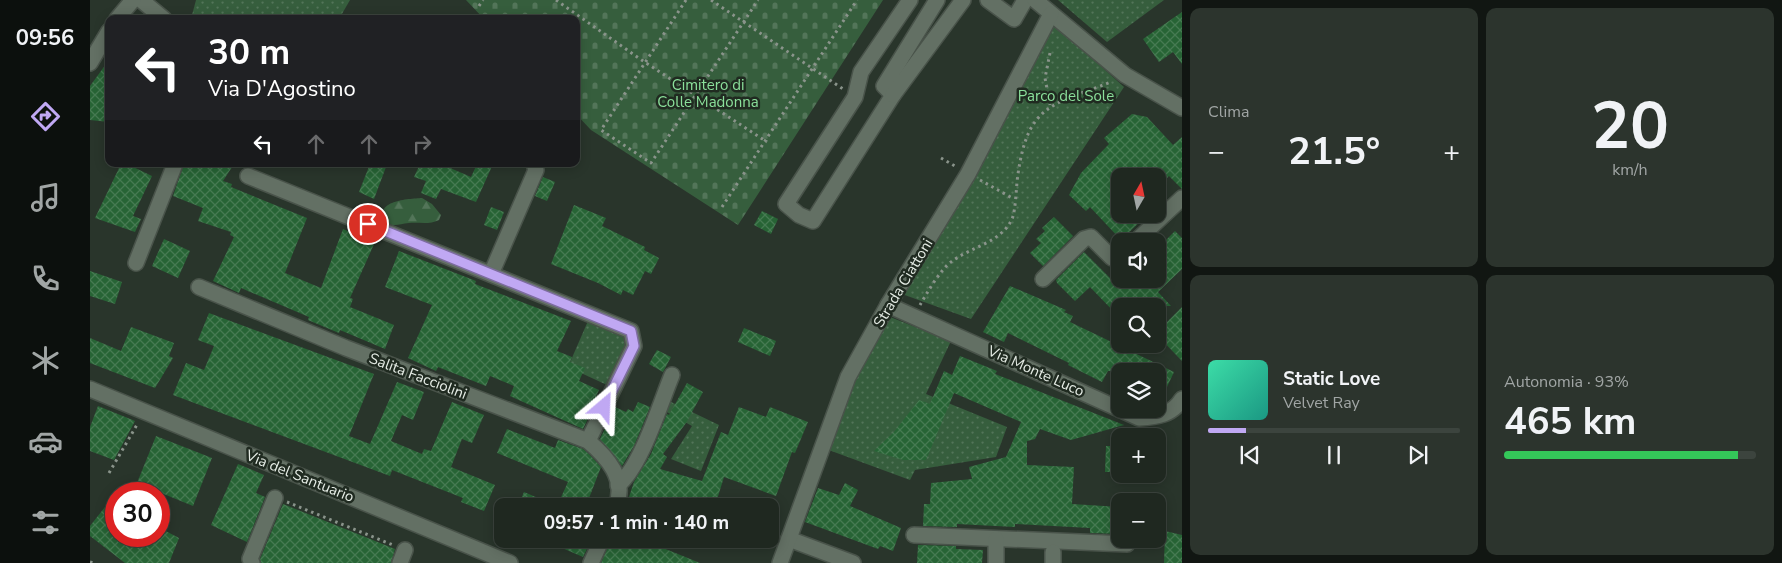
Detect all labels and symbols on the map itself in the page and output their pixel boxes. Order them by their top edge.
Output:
park label: Cimitero di Colle Madonna [657,75,759,112]
park label: Parco del Sole [1018,86,1114,106]
north arrow [1111,168,1166,222]
pin [347,203,389,245]
street label: Strada Ciattoni [869,235,937,331]
street label: Via Monte Luco [984,340,1088,401]
street label: Salita Facciolini [366,348,470,404]
position arrow [577,380,629,432]
street label: Via del Santuario [242,445,357,507]
speed limit sign: 30 [105,482,170,547]

